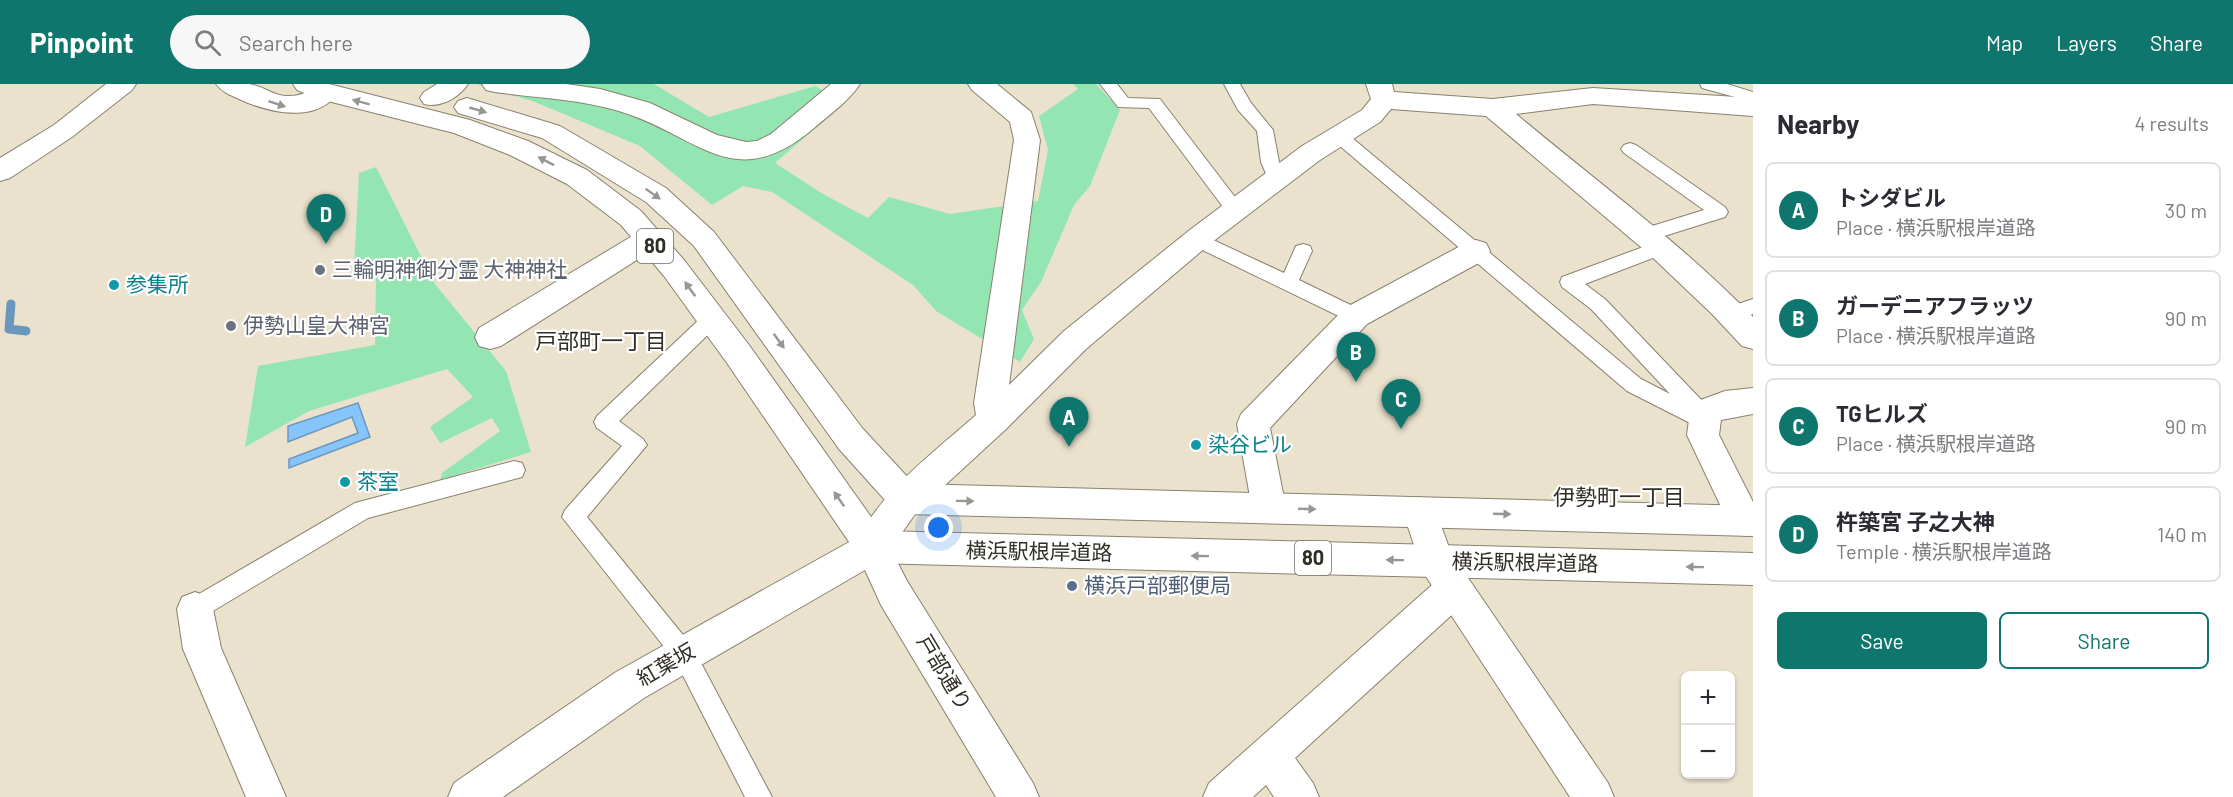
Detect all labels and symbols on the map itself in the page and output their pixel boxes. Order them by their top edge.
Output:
one-way arrow [352,97,370,106]
one-way arrow [268,99,286,109]
one-way arrow [469,106,487,115]
one-way arrow [537,157,554,166]
one-way arrow [644,188,660,200]
pin: D [306,194,346,244]
road number: 80 [637,229,673,263]
place label: 三輪明神御分霊 大神神社 [332,256,567,281]
marker: 三輪明神御分霊 大神神社 [313,263,327,277]
place label: 参集所 [126,271,189,296]
marker: 参集所 [107,278,121,292]
one-way arrow [684,281,696,297]
place label: 伊勢山皇大神宮 [243,312,390,337]
marker: 伊勢山皇大神宮 [224,319,238,333]
district label: 戸部町一丁目 [535,327,667,353]
one-way arrow [773,332,785,348]
pin: B [1336,332,1376,382]
pin: C [1382,380,1420,429]
pin: A [1050,398,1088,447]
place label: 染谷ビル [1208,431,1292,456]
marker: 染谷ビル [1189,438,1203,452]
place label: 茶室 [357,468,399,493]
marker: 茶室 [338,475,352,489]
district label: 伊勢町一丁目 [1553,483,1685,509]
one-way arrow [833,492,845,508]
one-way arrow [955,496,974,505]
one-way arrow [1297,504,1316,514]
one-way arrow [1492,509,1511,519]
your location [924,513,953,542]
street label: 横浜駅根岸道路 [965,537,1113,564]
road number: 80 [1295,541,1331,575]
street label: 横浜駅根岸道路 [1451,548,1599,575]
one-way arrow [1190,551,1209,560]
one-way arrow [1385,556,1404,565]
one-way arrow [1685,563,1704,572]
place label: 横浜戸部郵便局 [1084,572,1231,597]
marker: 横浜戸部郵便局 [1065,579,1079,593]
street label: 戸部通り [913,630,978,715]
street label: 紅葉坂 [632,637,699,690]

